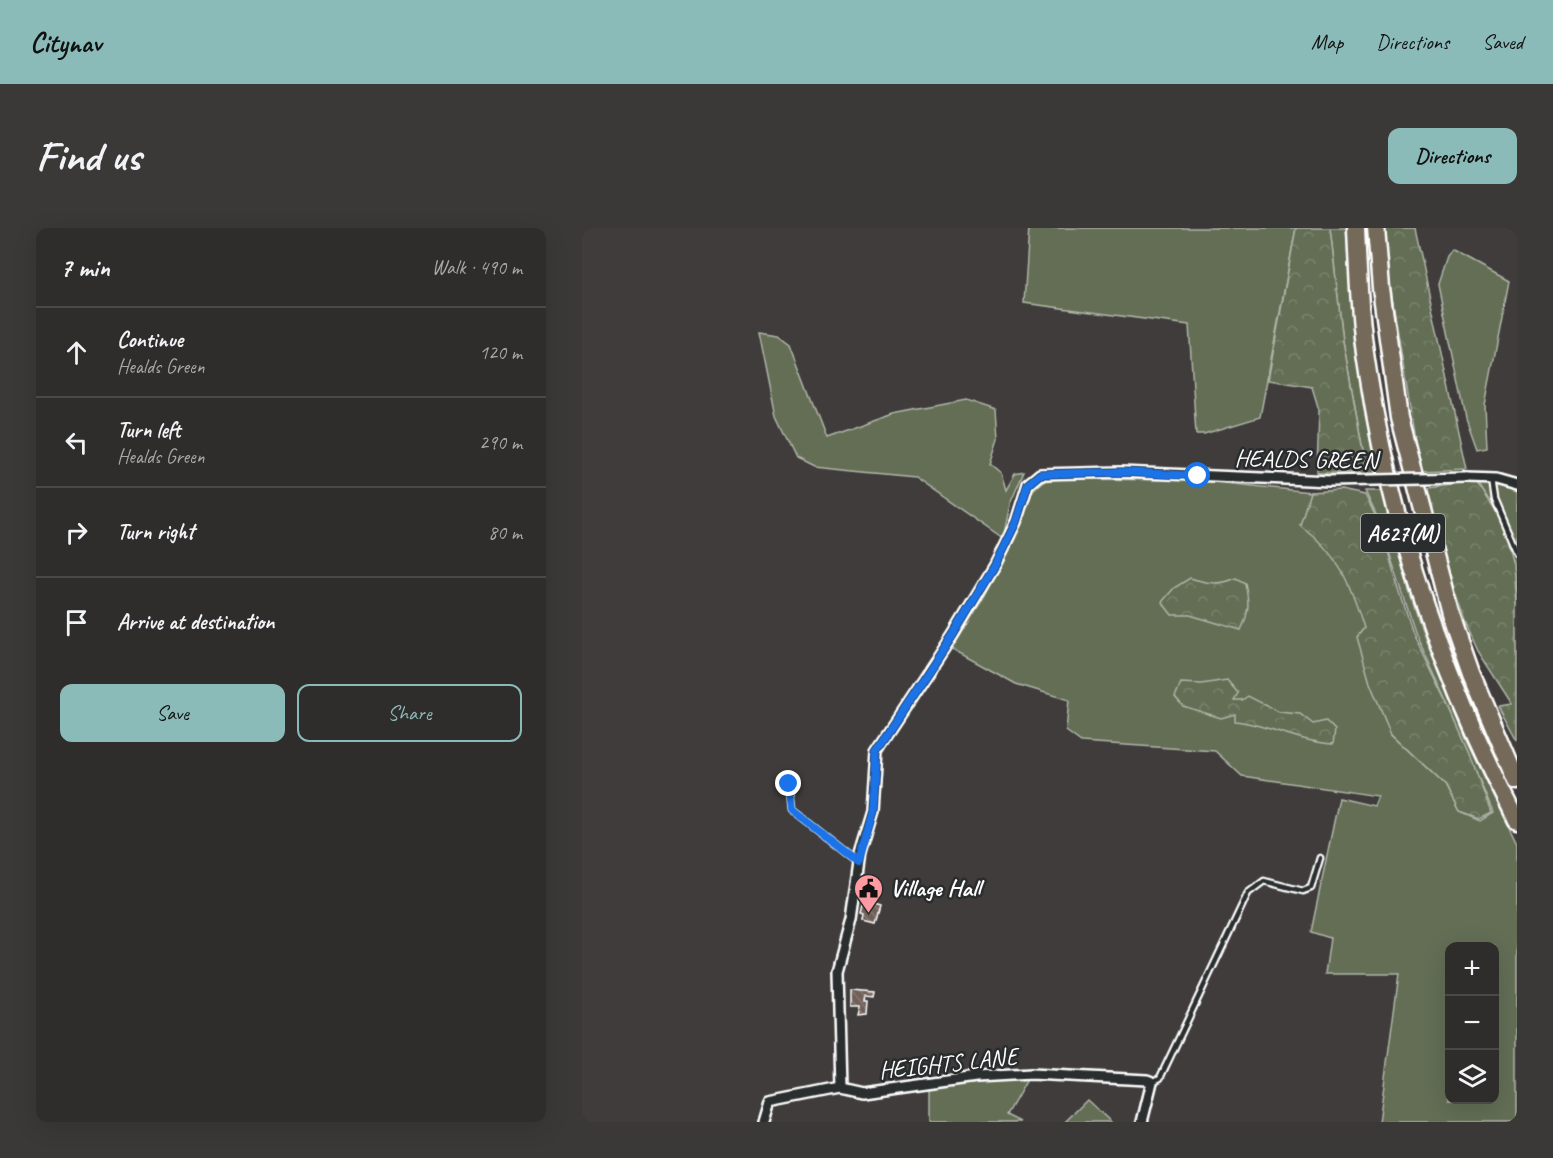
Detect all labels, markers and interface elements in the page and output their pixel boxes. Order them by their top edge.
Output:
text: Citynav [30,25,101,60]
text: Map [1311,29,1343,55]
text: Directions [1376,29,1449,55]
text: Saved [1482,29,1523,55]
button: Directions [1388,128,1517,184]
text: Find us [36,130,141,183]
text: 7 min [60,251,110,284]
text: Walk · 490 m [432,255,522,280]
text: Continue [117,326,183,354]
icon: ahead [60,336,93,369]
text: 120 m [479,340,522,365]
text: Healds Green [117,354,205,379]
text: Turn left [117,416,181,444]
icon: left [60,426,93,459]
text: 290 m [479,430,522,455]
street label: HEALDS GREEN [1234,443,1381,475]
text: Healds Green [117,444,205,469]
route start [1184,462,1210,488]
road number: A627(M) [1361,514,1445,552]
icon: right [60,516,93,549]
text: Turn right [117,518,194,546]
text: 80 m [488,520,522,545]
icon: arrive [60,606,93,639]
text: Arrive at destination [117,608,274,636]
button: Save [60,684,285,742]
button: Share [297,684,522,742]
route end [775,770,801,796]
public building icon: Village Hall [853,872,885,914]
place label: Village Hall [890,873,985,903]
map controls [1445,942,1499,1104]
button: + [1445,942,1499,996]
button: − [1445,996,1499,1050]
street label: HEIGHTS LANE [877,1041,1022,1085]
button: layers [1445,1050,1499,1104]

